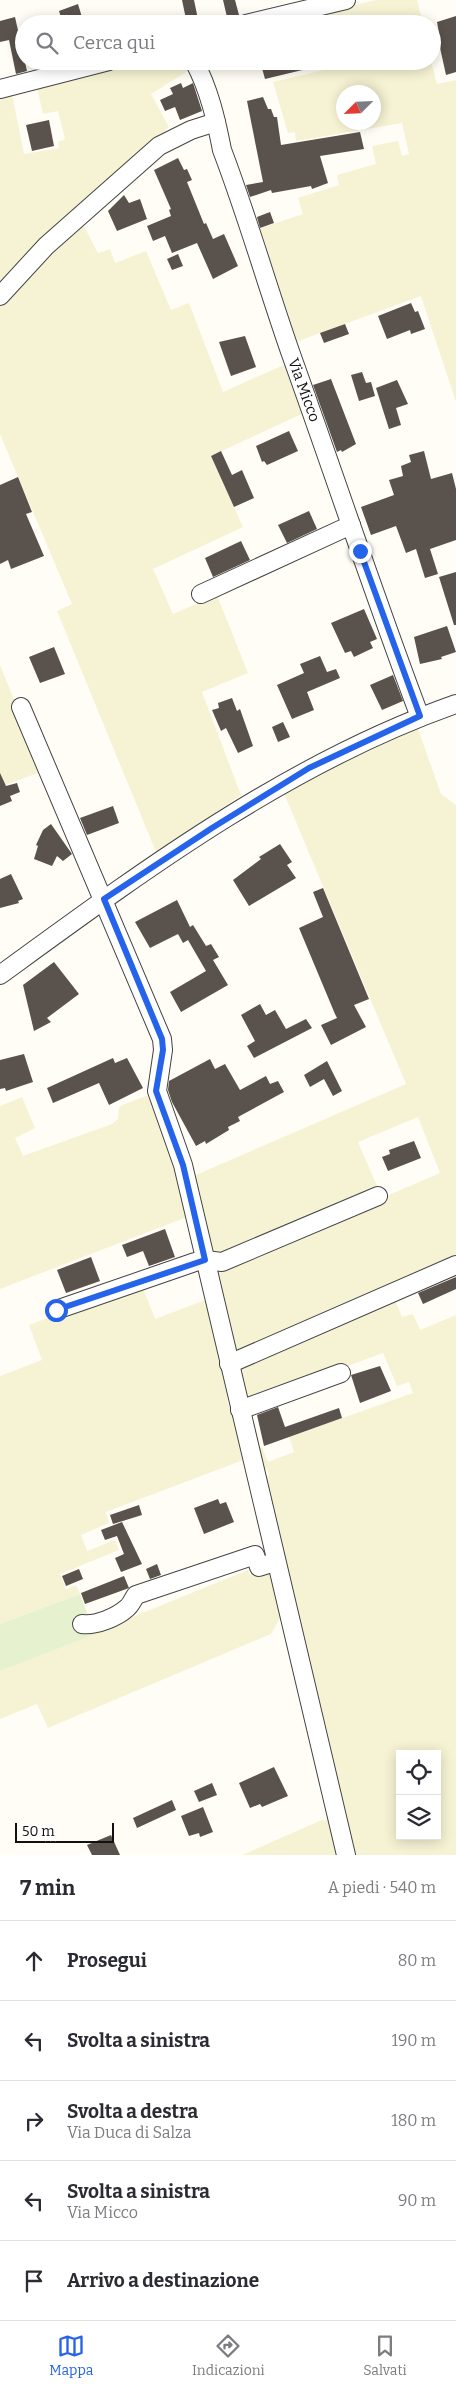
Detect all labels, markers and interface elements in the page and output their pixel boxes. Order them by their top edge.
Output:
search box [15,15,441,70]
icon: search [33,29,61,57]
text: Cerca qui [73,31,155,54]
north arrow [336,85,381,130]
street label: Via Micco [284,356,324,424]
route end [349,540,372,563]
route start [45,1299,68,1322]
map controls [396,1750,441,1840]
button: locate [396,1750,441,1795]
button: layers [396,1795,441,1840]
scale bar [15,1820,114,1843]
text: 50 m [22,1823,55,1840]
text: 7 min [20,1875,75,1901]
text: A piedi · 540 m [328,1878,436,1897]
icon: ahead [20,1947,48,1975]
text: Prosegui [67,1949,147,1972]
text: 80 m [398,1951,436,1970]
icon: left [20,2027,48,2055]
text: Svolta a sinistra [67,2029,210,2052]
text: 190 m [391,2031,436,2050]
text: Svolta a destra [67,2100,198,2123]
icon: right [20,2107,48,2135]
text: 180 m [391,2111,436,2130]
text: Via Duca di Salza [67,2123,191,2142]
text: Svolta a sinistra [67,2180,210,2203]
icon: left [20,2187,48,2215]
text: 90 m [398,2191,436,2210]
text: Via Micco [67,2203,138,2222]
icon: arrive [20,2267,48,2295]
text: Arrivo a destinazione [67,2269,259,2292]
tab: Mappa [49,2332,93,2379]
tab: Indicazioni [192,2332,265,2379]
tab: Salvati [363,2332,407,2379]

